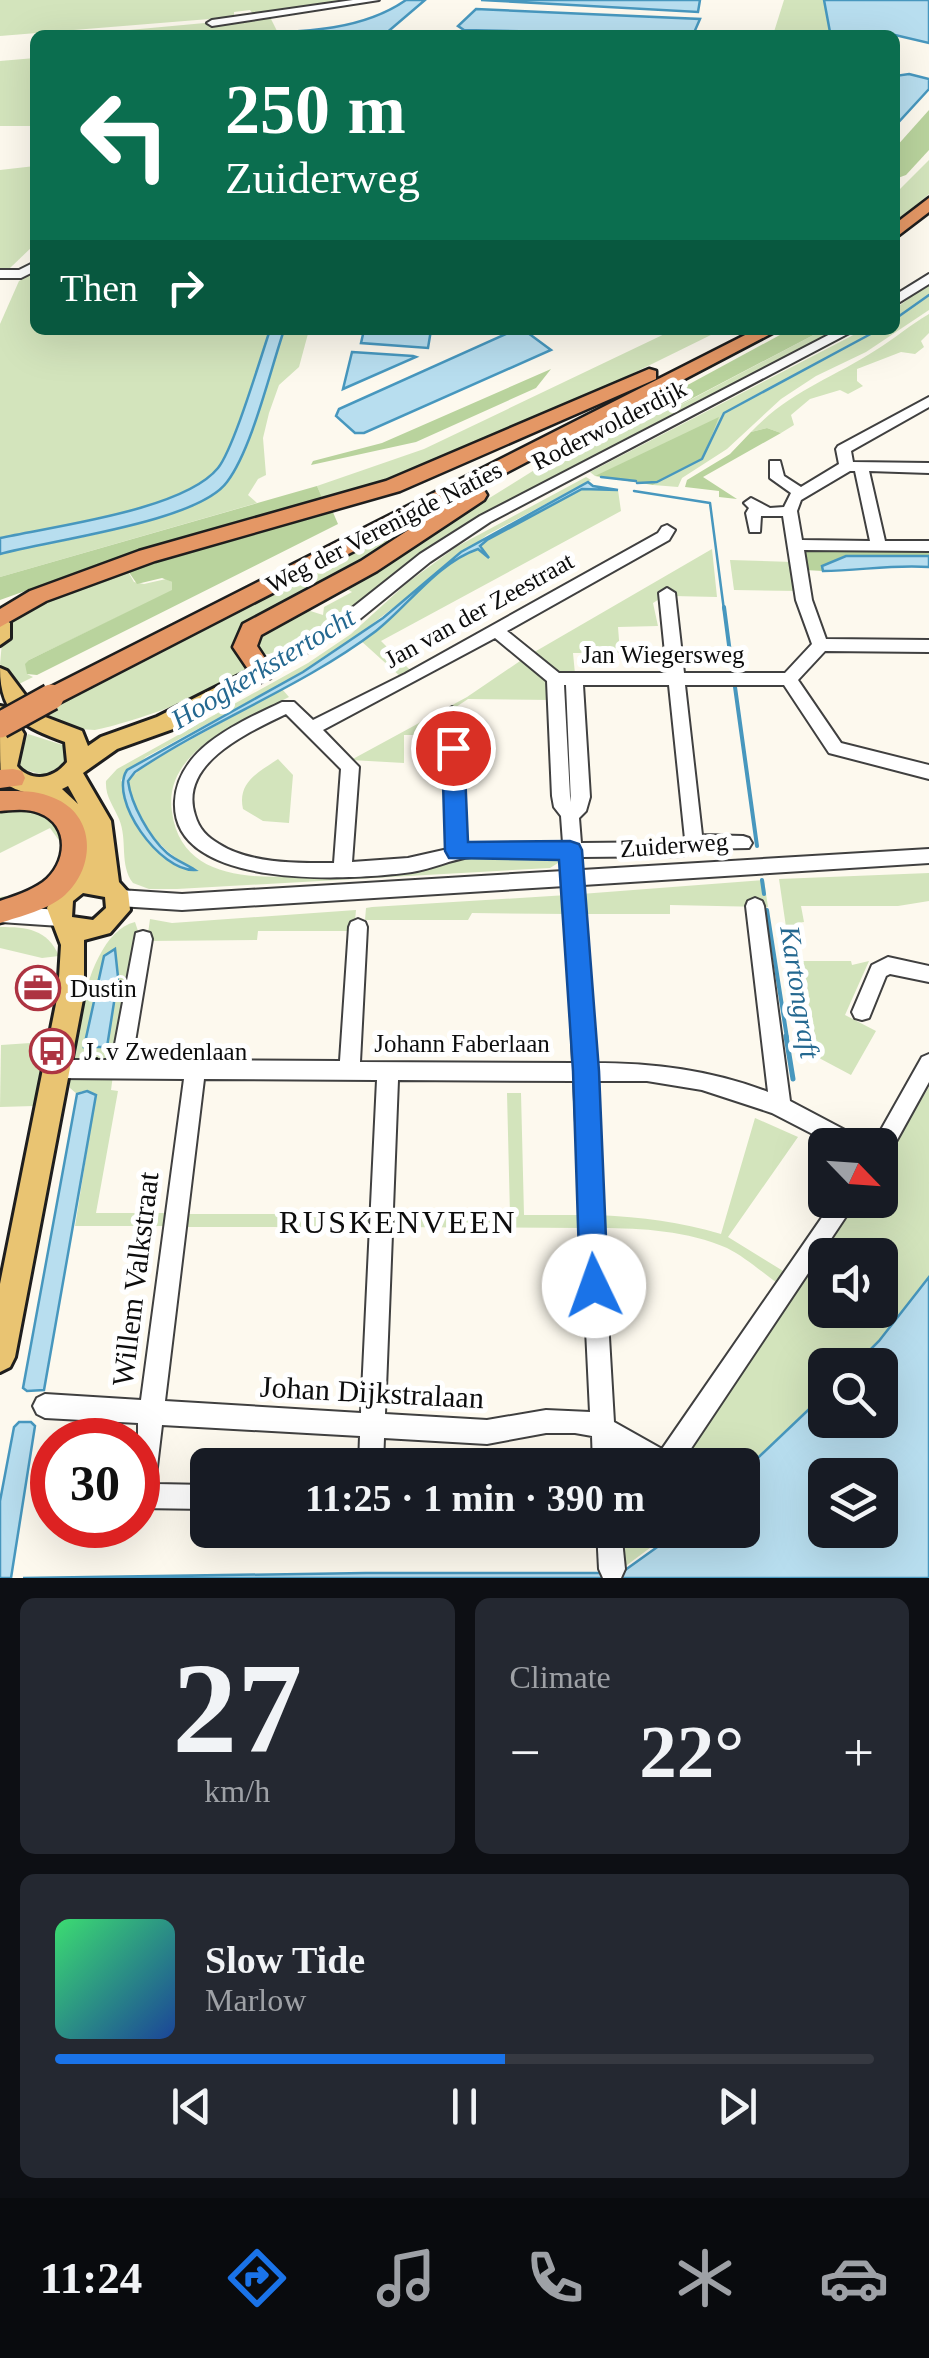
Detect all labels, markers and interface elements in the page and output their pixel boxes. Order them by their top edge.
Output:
icon: left [60,70,190,200]
text: 250 m [225,71,406,148]
text: Zuiderweg [225,153,420,203]
icon: right [158,260,213,315]
text: Then [60,267,138,309]
street label: Roderwolderdijk [527,374,691,475]
street label: Weg der Verenigde Naties [262,456,506,598]
street label: Jan van der Zeestraat [380,547,578,673]
water label: Hoogkerkstertocht [165,600,361,735]
street label: Jan Wiegersweg [581,641,745,668]
pin [411,706,496,791]
icon: arrive [426,721,481,776]
street label: Zuiderweg [619,828,729,862]
water label: Kartongraft [774,923,826,1062]
office icon: Dustin [15,965,61,1011]
place label: Dustin [70,975,137,1002]
bus stop icon: J. v Zwedenlaan [29,1028,75,1074]
street label: Johann Faberlaan [374,1030,550,1057]
place label: J. v Zwedenlaan [84,1038,248,1065]
north arrow [808,1128,898,1218]
map controls [808,1128,898,1548]
street label: Willem Valkstraat [105,1169,165,1388]
district label: RUSKENVEEN [279,1204,517,1240]
position arrow [542,1234,646,1338]
button: sound [808,1238,898,1328]
button: search [808,1348,898,1438]
street label: Johan Dijkstralaan [259,1370,485,1414]
speed limit sign: 30 [30,1418,160,1548]
button: layers [808,1458,898,1548]
text: 11:25 · 1 min · 390 m [305,1477,645,1519]
text: 27 [172,1636,302,1780]
text: Climate [510,1659,611,1695]
text: 22° [639,1710,744,1793]
text: − [510,1722,541,1783]
text: + [843,1722,874,1783]
text: km/h [204,1773,270,1809]
text: Slow Tide [205,1939,365,1981]
text: Marlow [205,1982,306,2018]
icon: previous [164,2079,219,2134]
icon: pause [437,2079,492,2134]
icon: next [710,2079,765,2134]
icon: directions [222,2243,292,2313]
icon: music [371,2243,441,2313]
icon: phone [520,2243,590,2313]
icon: climate [670,2243,740,2313]
icon: car [819,2243,889,2313]
text: 11:24 [40,2253,142,2303]

